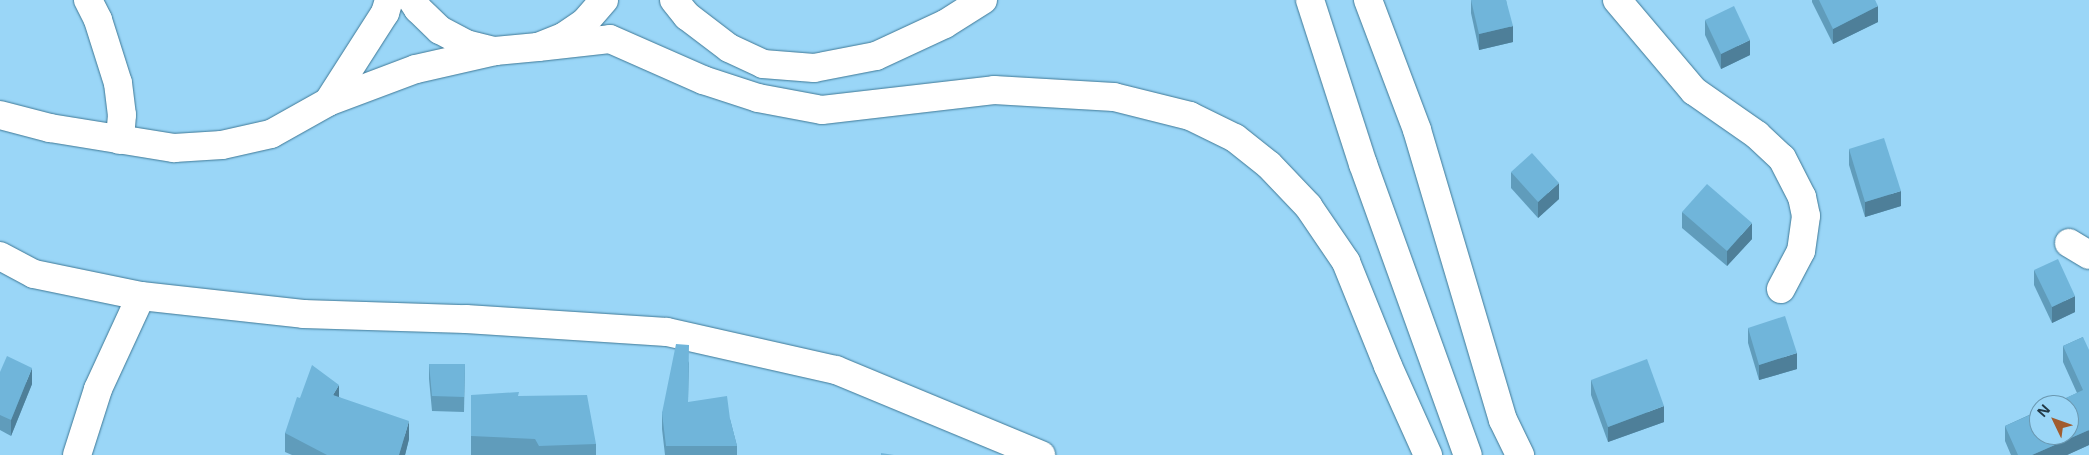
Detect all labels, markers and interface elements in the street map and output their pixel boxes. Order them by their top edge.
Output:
north arrow [2029,395,2079,445]
text: N [2032,400,2054,421]

